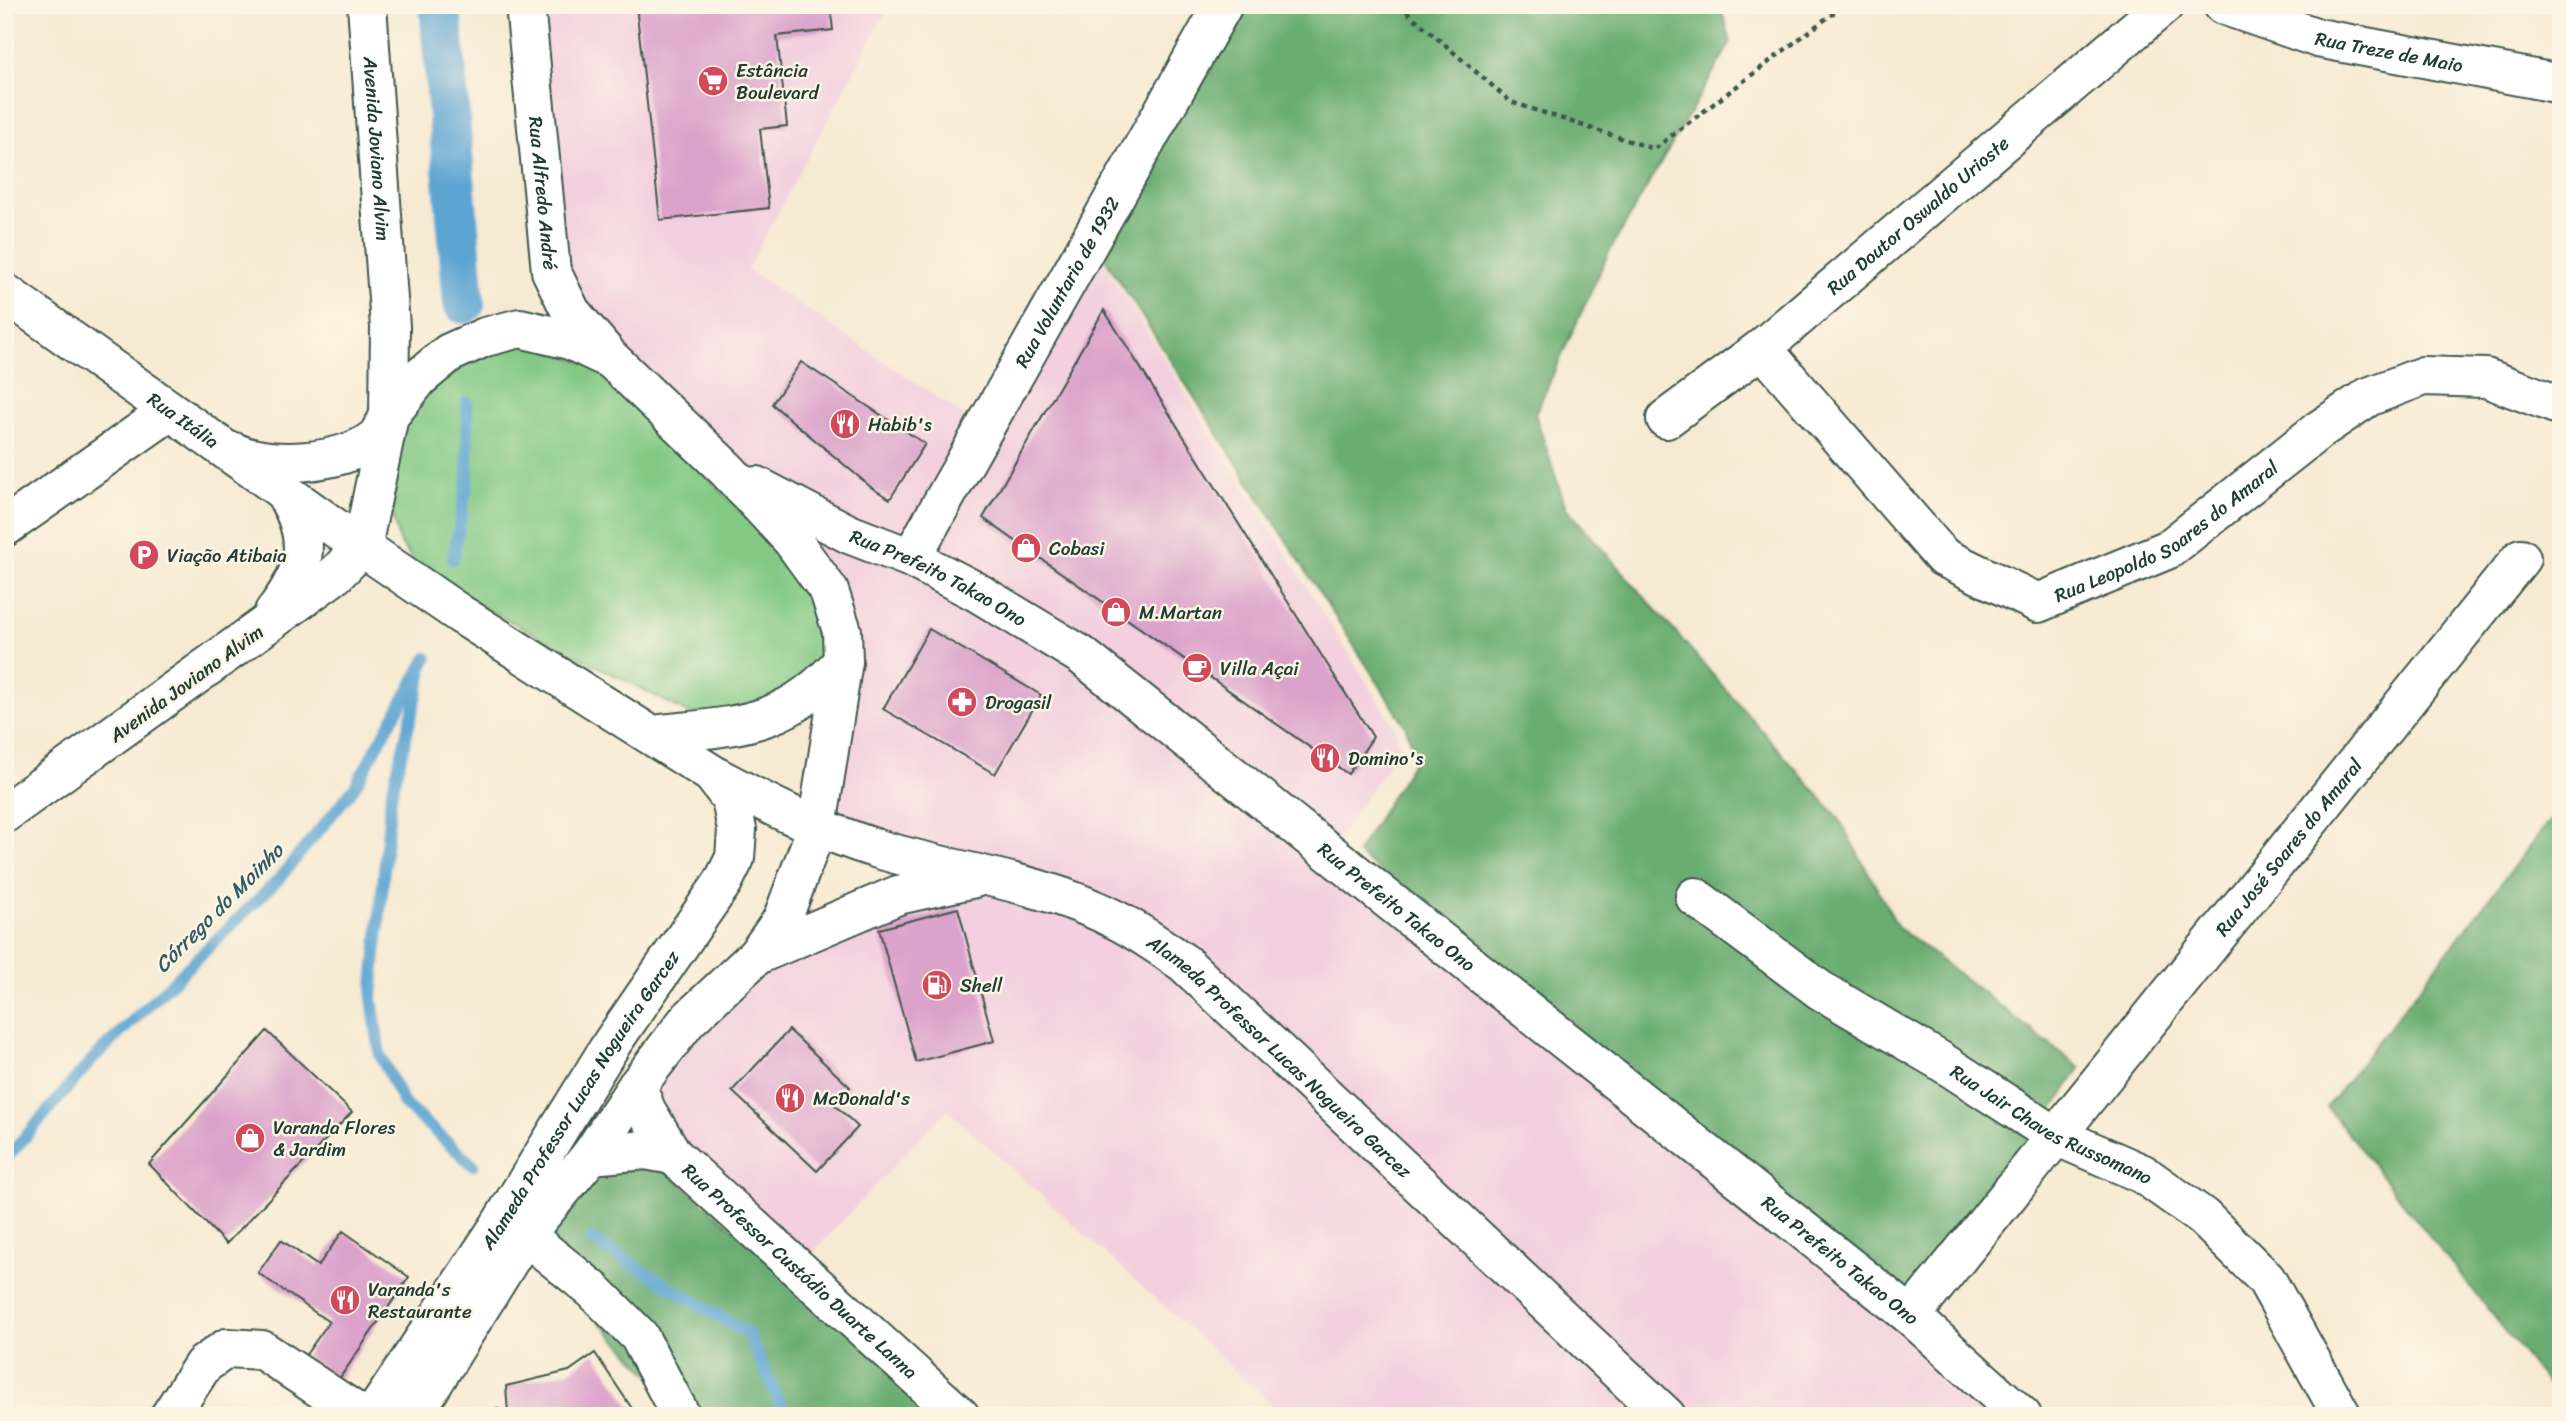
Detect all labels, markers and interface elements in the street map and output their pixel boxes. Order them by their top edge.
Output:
street label: Rua Treze de Maio [2312,22,2466,82]
street label: Avenida Joviano Alvim [354,54,400,242]
place label: Estância Boulevard [736,54,821,109]
supermarket icon: Estância Boulevard [696,64,730,98]
street label: Rua Alfredo André [519,115,567,272]
street label: Rua Doutor Oswaldo Urioste [1819,128,2017,303]
street label: Rua Voluntario de 1932 [1006,190,1129,374]
street label: Rua Itália [140,383,226,458]
restaurant icon: Habib's [828,407,862,441]
place label: Habib's [868,408,932,441]
street label: Rua Leopoldo Soares do Amaral [2049,452,2286,612]
street label: Rua Prefeito Takao Ono [845,520,1033,636]
shop icon: Cobasi [1009,531,1043,565]
place label: Cobasi [1049,532,1105,565]
parking icon: Viação Atibaia [127,538,161,572]
place label: Viação Atibaia [167,539,287,572]
shop icon: M.Martan [1099,595,1133,629]
place label: M.Martan [1139,596,1222,629]
street label: Avenida Joviano Alvim [101,616,271,752]
cafe icon: Villa Açai [1180,651,1214,685]
place label: Villa Açai [1220,652,1299,685]
pharmacy icon: Drogasil [945,685,979,719]
place label: Drogasil [985,686,1052,719]
restaurant icon: Domino's [1308,741,1342,775]
place label: Domino's [1348,742,1424,775]
street label: Rua José Soares do Amaral [2207,750,2371,944]
water label: Córrego do Moinho [145,833,294,982]
street label: Rua Prefeito Takao Ono [1310,834,1483,981]
street label: Alameda Professor Lucas Nogueira Garcez [1139,926,1421,1187]
street label: Alameda Professor Lucas Nogueira Garcez [471,942,689,1257]
fuel station icon: Shell [920,968,954,1002]
place label: Shell [960,969,1003,1002]
street label: Rua Jair Chaves Russomano [1944,1056,2160,1193]
restaurant icon: McDonald's [773,1081,807,1115]
place label: McDonald's [813,1082,910,1115]
place label: Varanda Flores & Jardim [273,1111,396,1166]
shop icon: Varanda Flores & Jardim [233,1121,267,1155]
street label: Rua Professor Custódio Duarte Lanna [674,1155,926,1388]
street label: Rua Prefeito Takao Ono [1754,1187,1927,1334]
place label: Varanda's Restaurante [368,1273,472,1328]
restaurant icon: Varanda's Restaurante [328,1283,362,1317]

